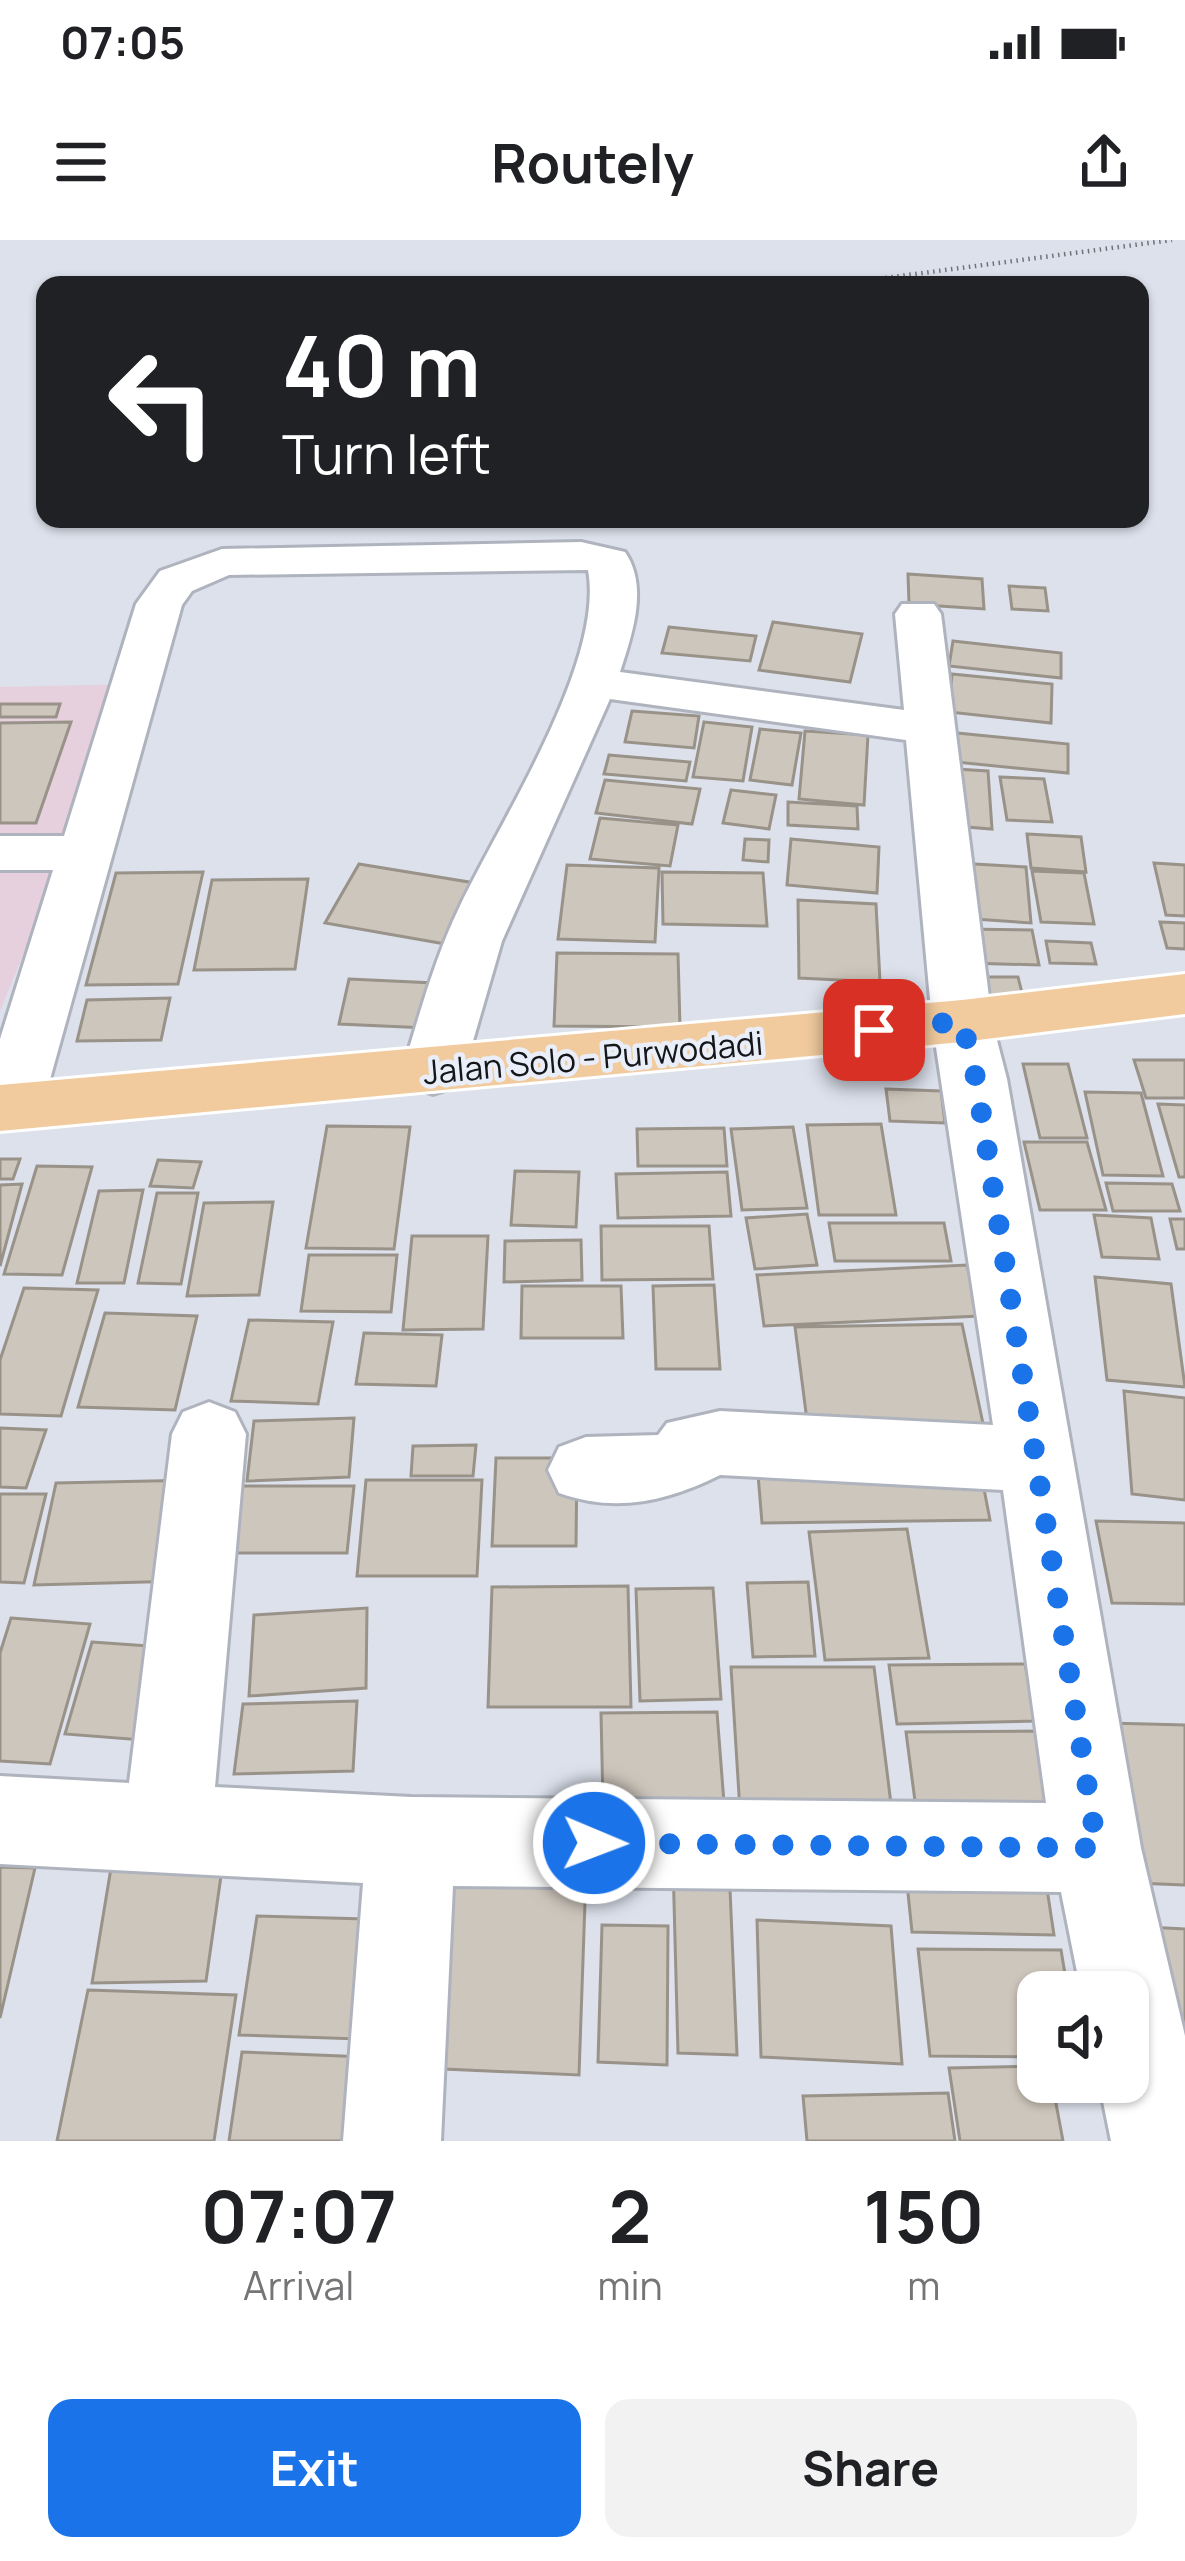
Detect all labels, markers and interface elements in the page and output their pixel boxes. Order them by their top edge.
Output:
text: 07:05 [60,11,185,73]
text: Routely [491,125,694,199]
icon: menu [48,129,114,195]
icon: share [1071,129,1137,195]
text: 40 m [282,307,481,422]
icon: left [84,324,240,480]
text: Turn left [282,416,491,490]
pin [823,979,925,1081]
icon: arrive [841,997,907,1063]
street label: Jalan Solo - Purwodadi [421,1020,765,1094]
position arrow [531,1780,657,1906]
map controls [1017,1971,1149,2103]
button: sound [1017,1971,1149,2103]
text: 07:07 [201,2166,397,2265]
text: 2 [609,2166,652,2265]
text: 150 [863,2166,984,2265]
text: Arrival [243,2258,354,2312]
text: min [597,2258,663,2312]
text: m [907,2258,940,2312]
button: Exit [48,2399,581,2537]
button: Share [605,2399,1137,2537]

